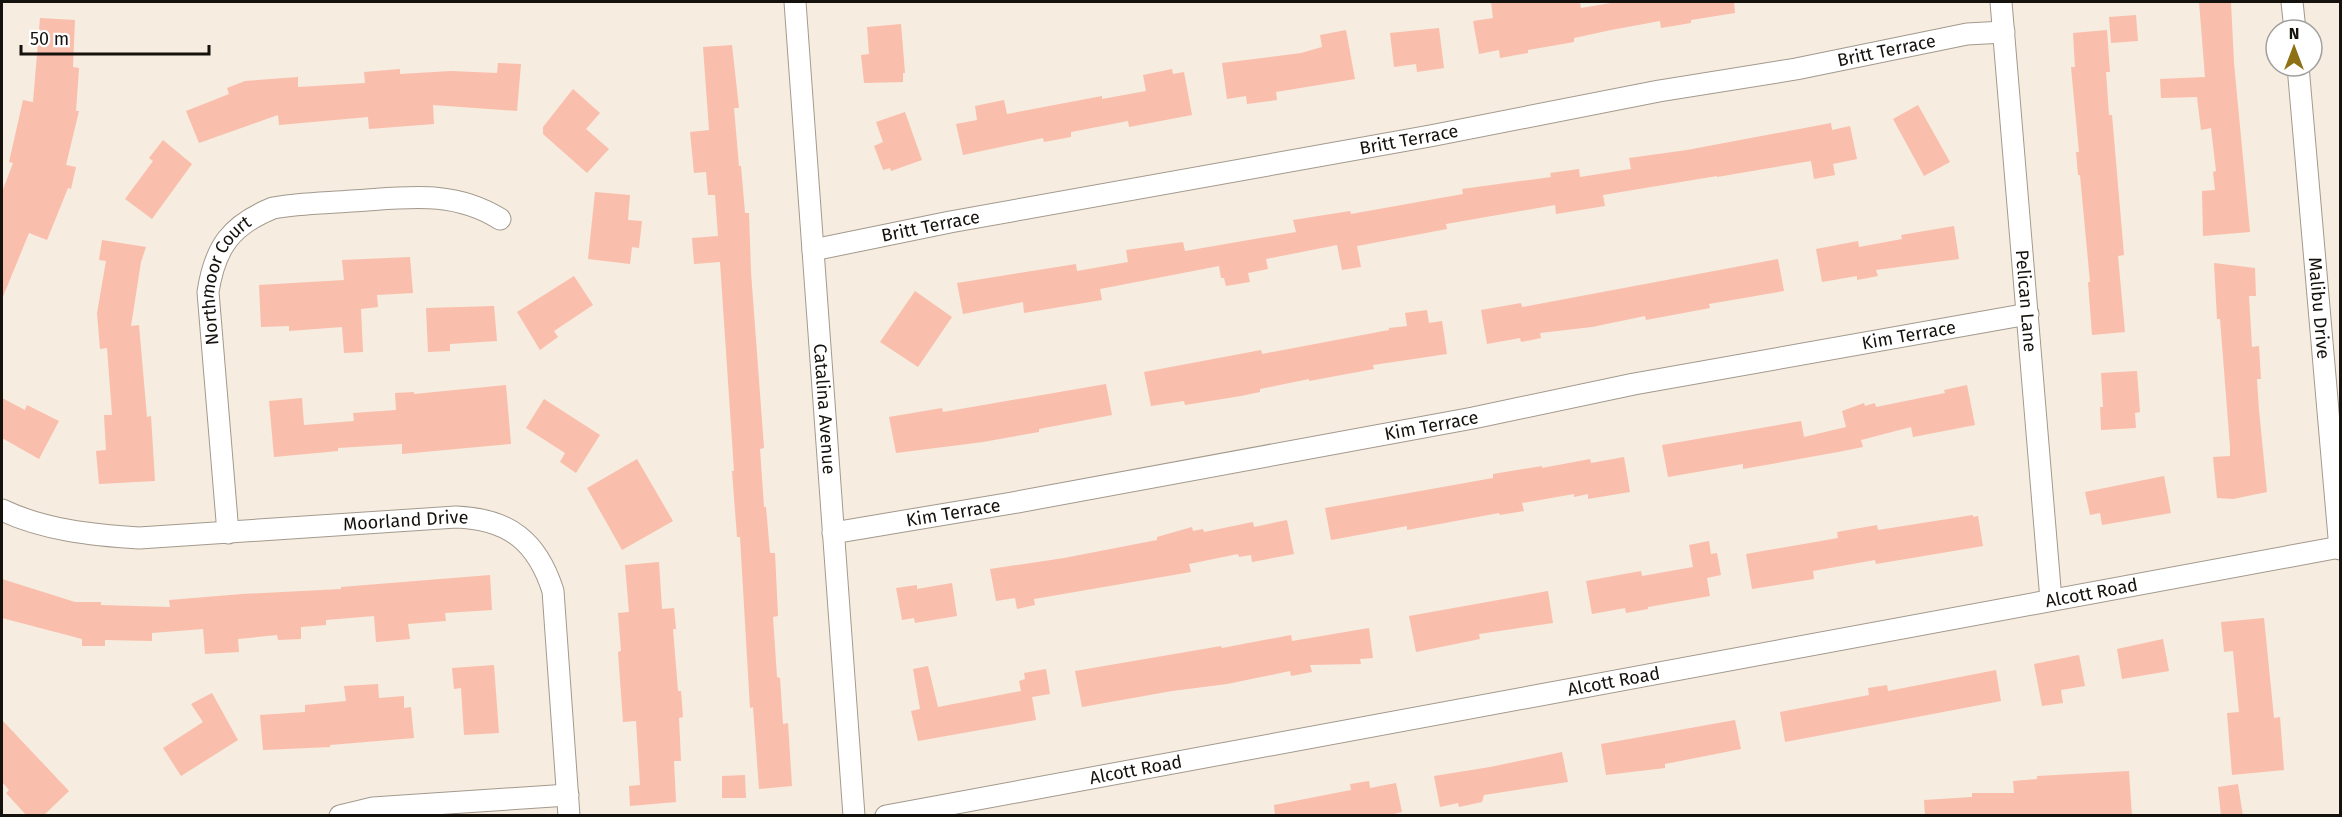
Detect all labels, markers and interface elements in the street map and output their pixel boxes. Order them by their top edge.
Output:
scale bar [21,18,208,56]
north arrow [2264,18,2324,78]
text: N [2289,24,2299,43]
text: 50 m [30,28,69,50]
street label: Britt Terrace [1835,30,1938,71]
street label: Britt Terrace [1358,120,1460,159]
street label: Britt Terrace [879,206,982,247]
street label: Northmoor Court [196,211,256,346]
street label: Pelican Lane [2011,249,2041,353]
street label: Malibu Drive [2304,256,2334,360]
street label: Kim Terrace [1860,316,1958,354]
street label: Catalina Avenue [809,343,840,475]
street label: Kim Terrace [1383,406,1480,445]
street label: Kim Terrace [905,494,1002,532]
street label: Moorland Drive [342,506,469,535]
street label: Alcott Road [2044,574,2140,612]
street label: Alcott Road [1566,662,1662,701]
street label: Alcott Road [1088,750,1184,789]

